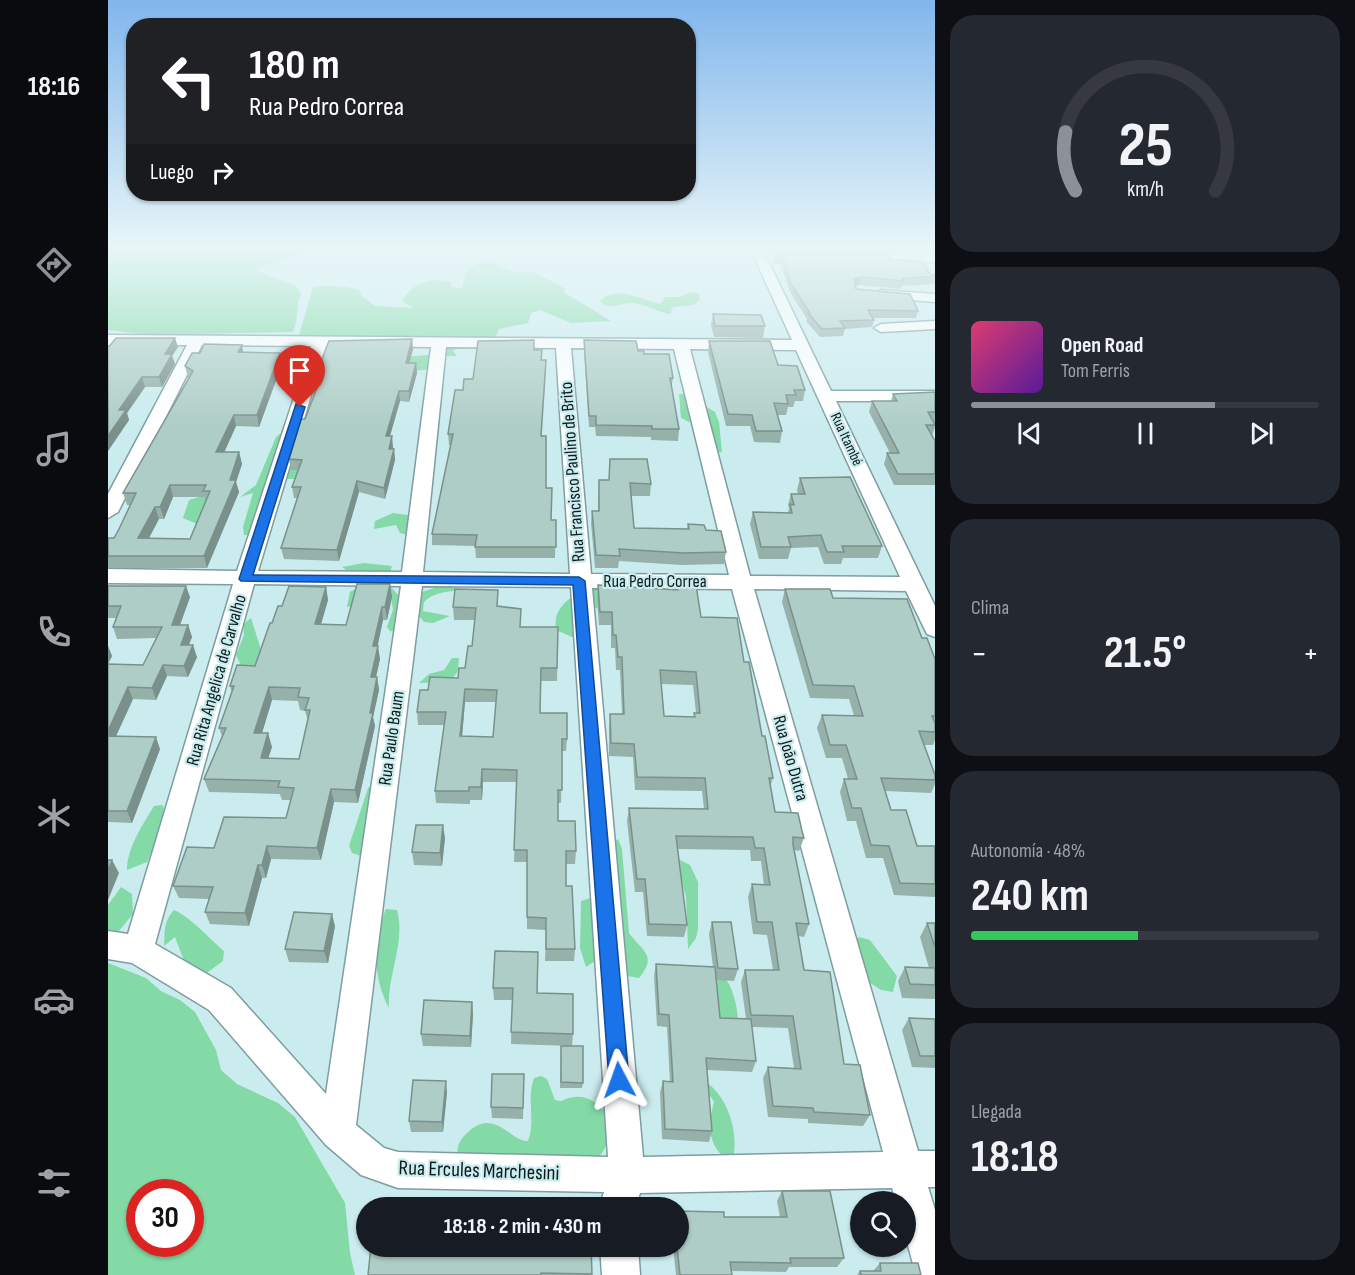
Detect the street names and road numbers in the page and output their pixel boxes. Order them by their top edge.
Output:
street label: Rua Francisco Paulino de Brito [556,381,589,563]
street label: Rua Itambé [826,410,867,469]
street label: Rua Pedro Correa [603,571,707,592]
street label: Rua Rita Angelica de Carvalho [182,592,251,768]
street label: Rua Paulo Baum [374,689,409,787]
street label: Rua João Dutra [768,713,813,803]
street label: Rua Ercules Marchesini [398,1155,560,1186]

